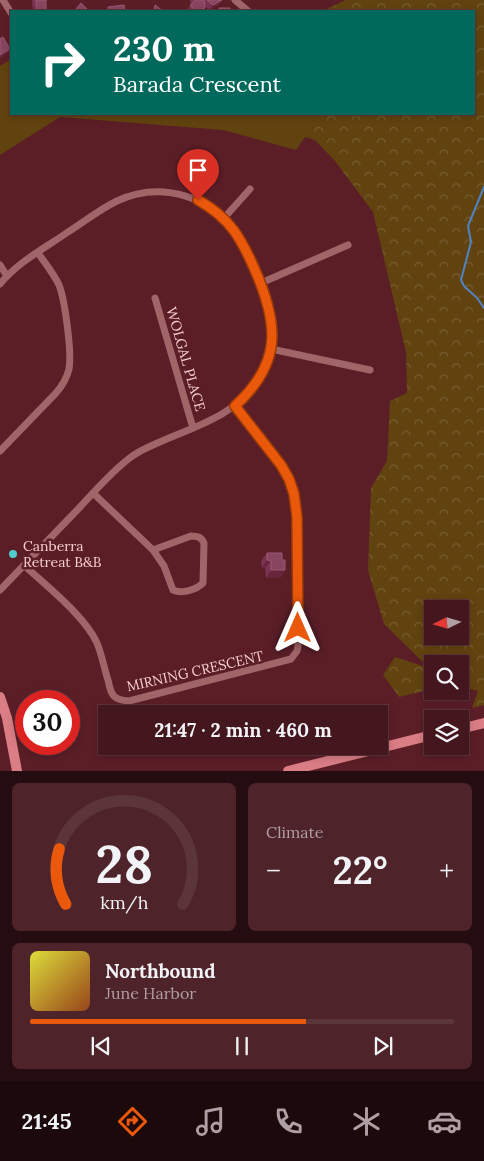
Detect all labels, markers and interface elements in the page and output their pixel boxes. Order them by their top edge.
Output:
text: 230 m [113,26,215,71]
icon: right [30,30,95,95]
text: Barada Crescent [113,70,281,98]
pin [177,149,219,200]
icon: arrive [184,156,212,184]
street label: WOLGAL PLACE [163,305,210,413]
place label: Canberra Retreat B&B [23,537,102,571]
marker: Canberra Retreat B&B [7,548,19,560]
north arrow [424,600,469,645]
map controls [424,600,469,755]
position arrow [271,601,323,653]
street label: MIRNING CRESCENT [125,646,265,696]
button: search [424,655,469,700]
speed limit sign: 30 [15,690,80,755]
button: layers [424,710,469,755]
text: 21:47 · 2 min · 460 m [154,718,332,742]
text: Climate [266,822,323,842]
text: 28 [95,831,153,897]
text: 22° [332,846,388,894]
text: − [266,853,281,889]
text: + [439,853,454,889]
text: km/h [100,891,148,914]
text: Northbound [105,959,216,983]
text: June Harbor [105,983,196,1003]
icon: previous [87,1032,115,1060]
icon: pause [228,1032,256,1060]
icon: next [369,1032,397,1060]
icon: directions [115,1104,150,1139]
icon: music [193,1104,228,1139]
icon: phone [271,1104,306,1139]
icon: climate [349,1104,384,1139]
icon: car [427,1104,462,1139]
text: 21:45 [22,1107,72,1135]

